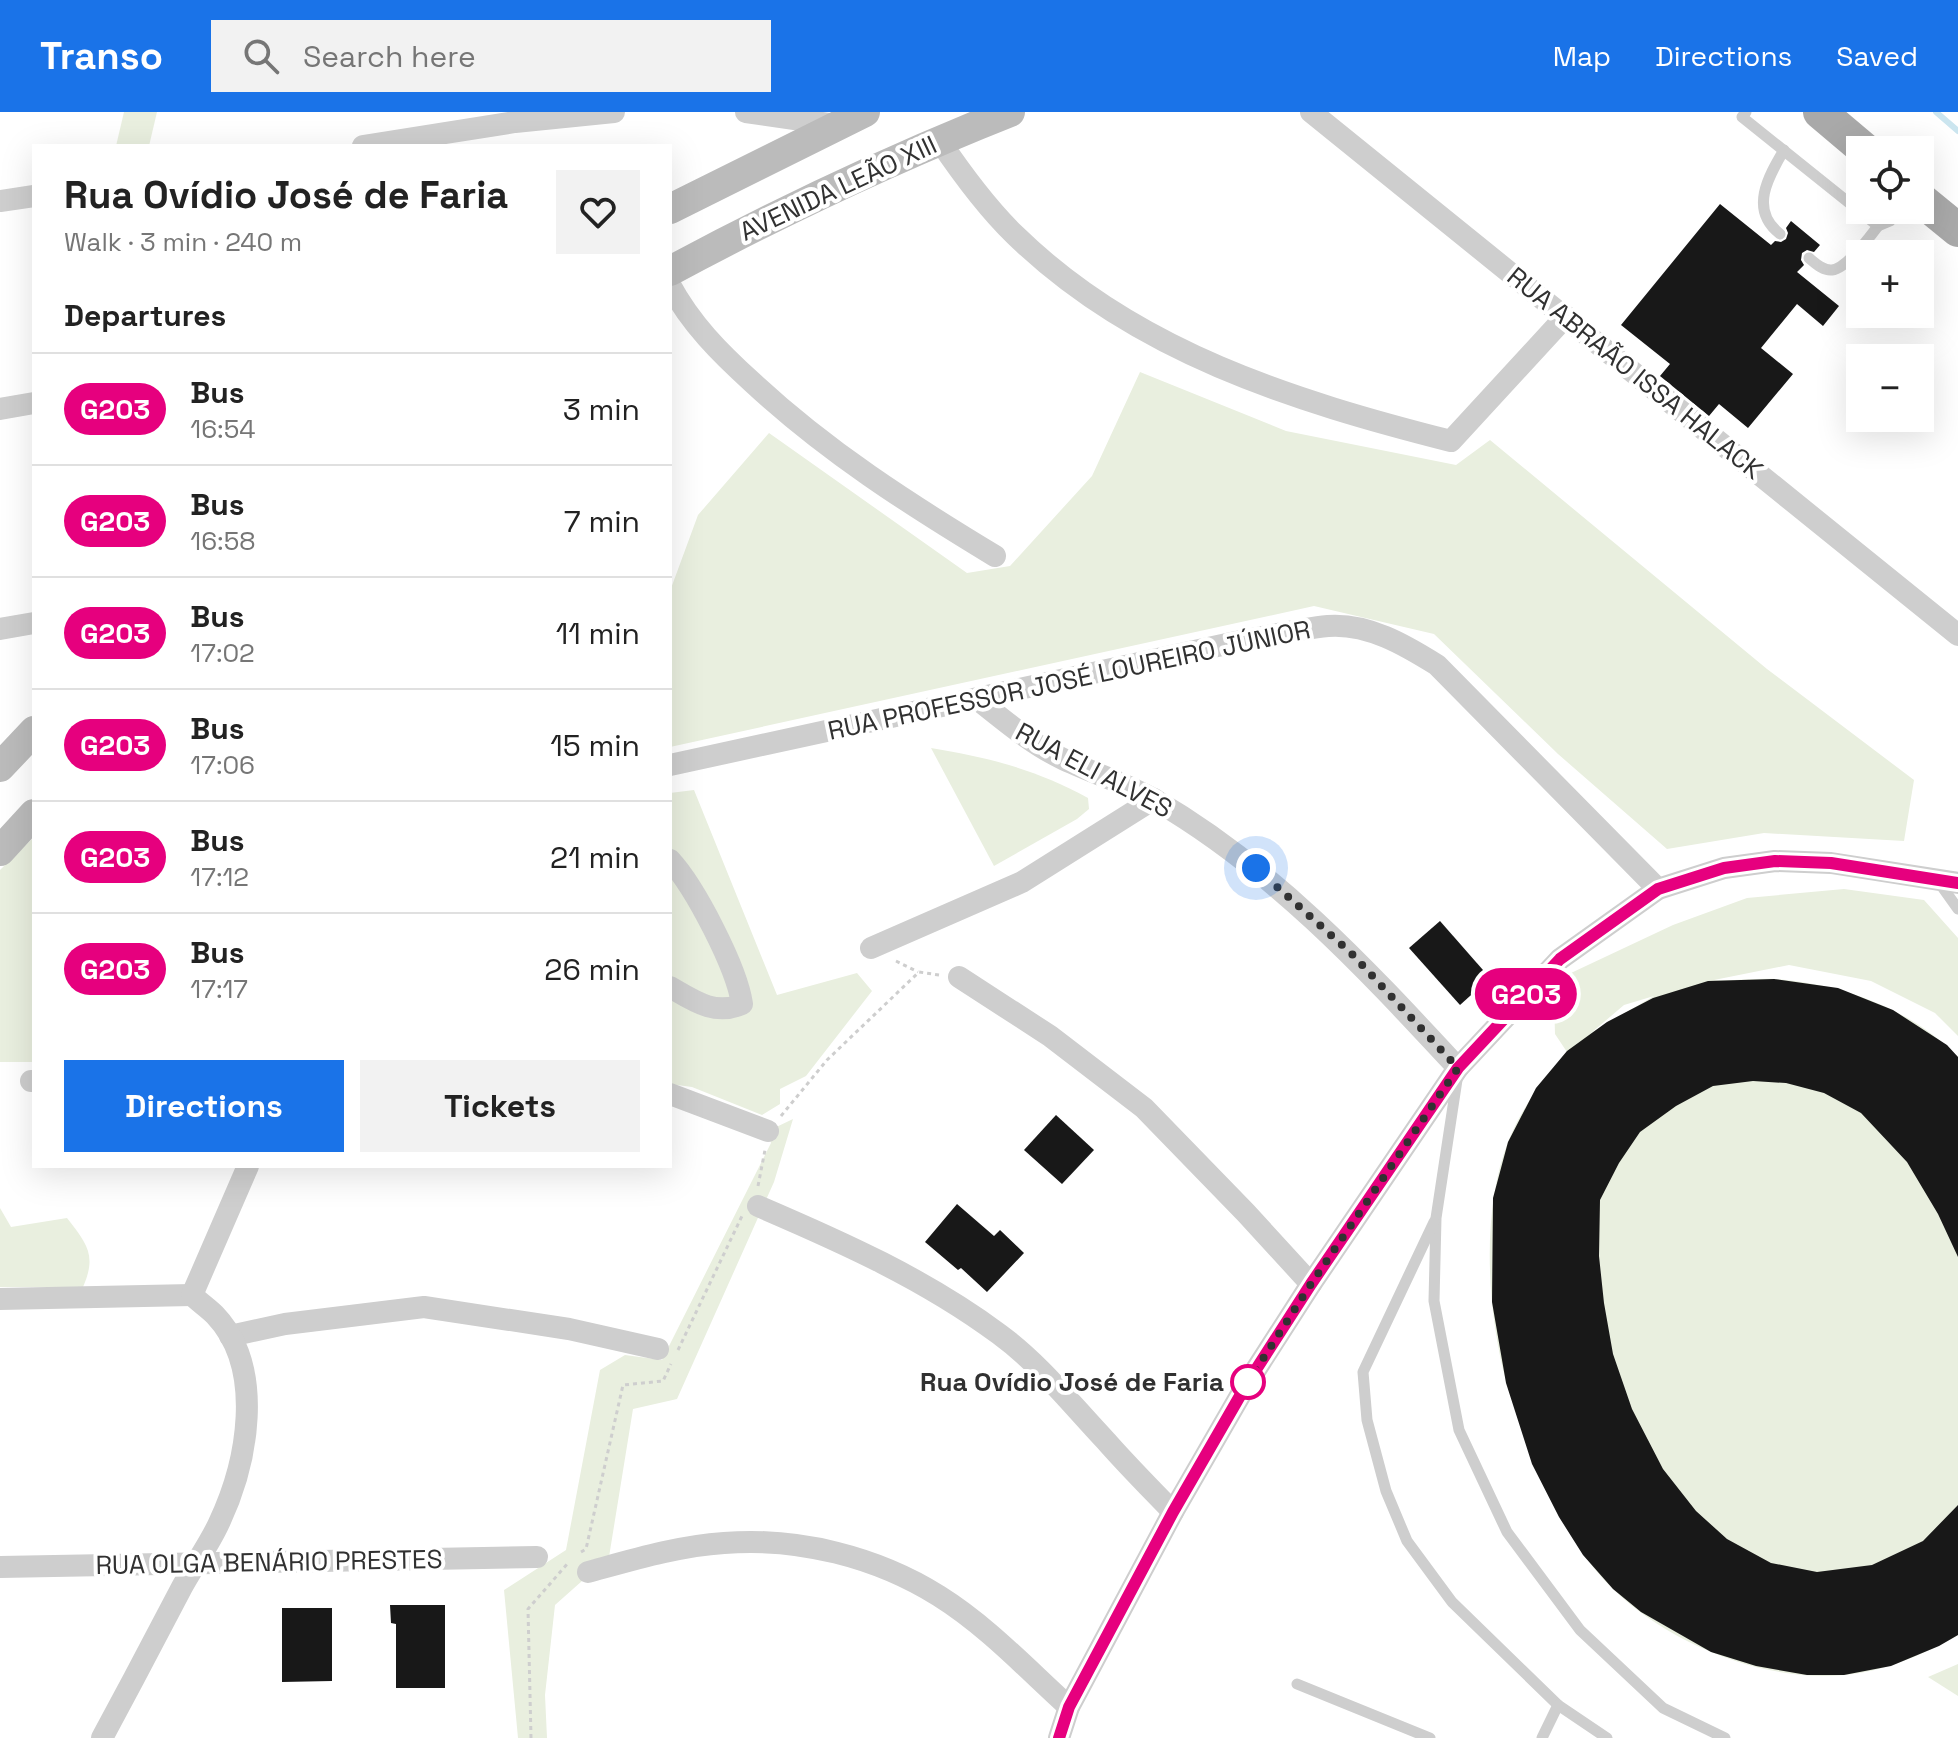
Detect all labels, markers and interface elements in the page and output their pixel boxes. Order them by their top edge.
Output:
search box [211,20,771,92]
text: Transo [40,32,163,80]
icon: search [239,34,283,78]
text: Search here [303,37,476,76]
text: Map [1553,38,1611,74]
text: Directions [1655,38,1792,74]
text: Saved [1836,38,1918,74]
street label: AVENIDA LEÃO XIII [734,127,942,249]
map controls [1846,136,1934,432]
button: locate [1846,136,1934,224]
button: heart [556,170,640,254]
text: Rua Ovídio José de Faria [64,171,508,219]
text: Walk · 3 min · 240 m [64,225,302,259]
button: + [1846,240,1934,328]
street label: RUA ABRAÃO ISSA HALACK [1500,259,1770,487]
text: Departures [64,296,226,335]
button: − [1846,344,1934,432]
text: Bus [190,373,244,412]
text: 3 min [563,390,640,429]
text: G203 [80,391,150,427]
text: 16:54 [190,412,256,446]
text: Bus [190,485,244,524]
text: 7 min [564,502,640,541]
text: G203 [80,503,150,539]
text: 16:58 [190,524,255,558]
text: Bus [190,597,244,636]
street label: RUA PROFESSOR JOSÉ LOUREIRO JÚNIOR [824,612,1314,748]
text: 11 min [556,614,640,653]
text: G203 [80,615,150,651]
text: 17:02 [190,636,255,670]
text: Bus [190,709,244,748]
street label: RUA ELI ALVES [1010,714,1178,826]
text: 15 min [550,726,640,765]
text: G203 [80,727,150,763]
text: 17:06 [190,748,255,782]
text: Bus [190,821,244,860]
text: 21 min [550,838,640,877]
text: G203 [80,839,150,875]
your location [1236,848,1276,888]
text: 17:12 [190,860,249,894]
text: Bus [190,933,244,972]
text: 26 min [544,950,640,989]
text: G203 [80,951,150,987]
line badge: G203 [1470,968,1582,1020]
text: 17:17 [190,972,248,1006]
text: G203 [1491,976,1561,1012]
button: Directions [64,1060,344,1152]
button: Tickets [360,1060,640,1152]
place label: Rua Ovídio José de Faria [920,1365,1224,1399]
marker: Rua Ovídio José de Faria [1231,1365,1265,1399]
street label: RUA OLGA BENÁRIO PRESTES [95,1542,443,1582]

